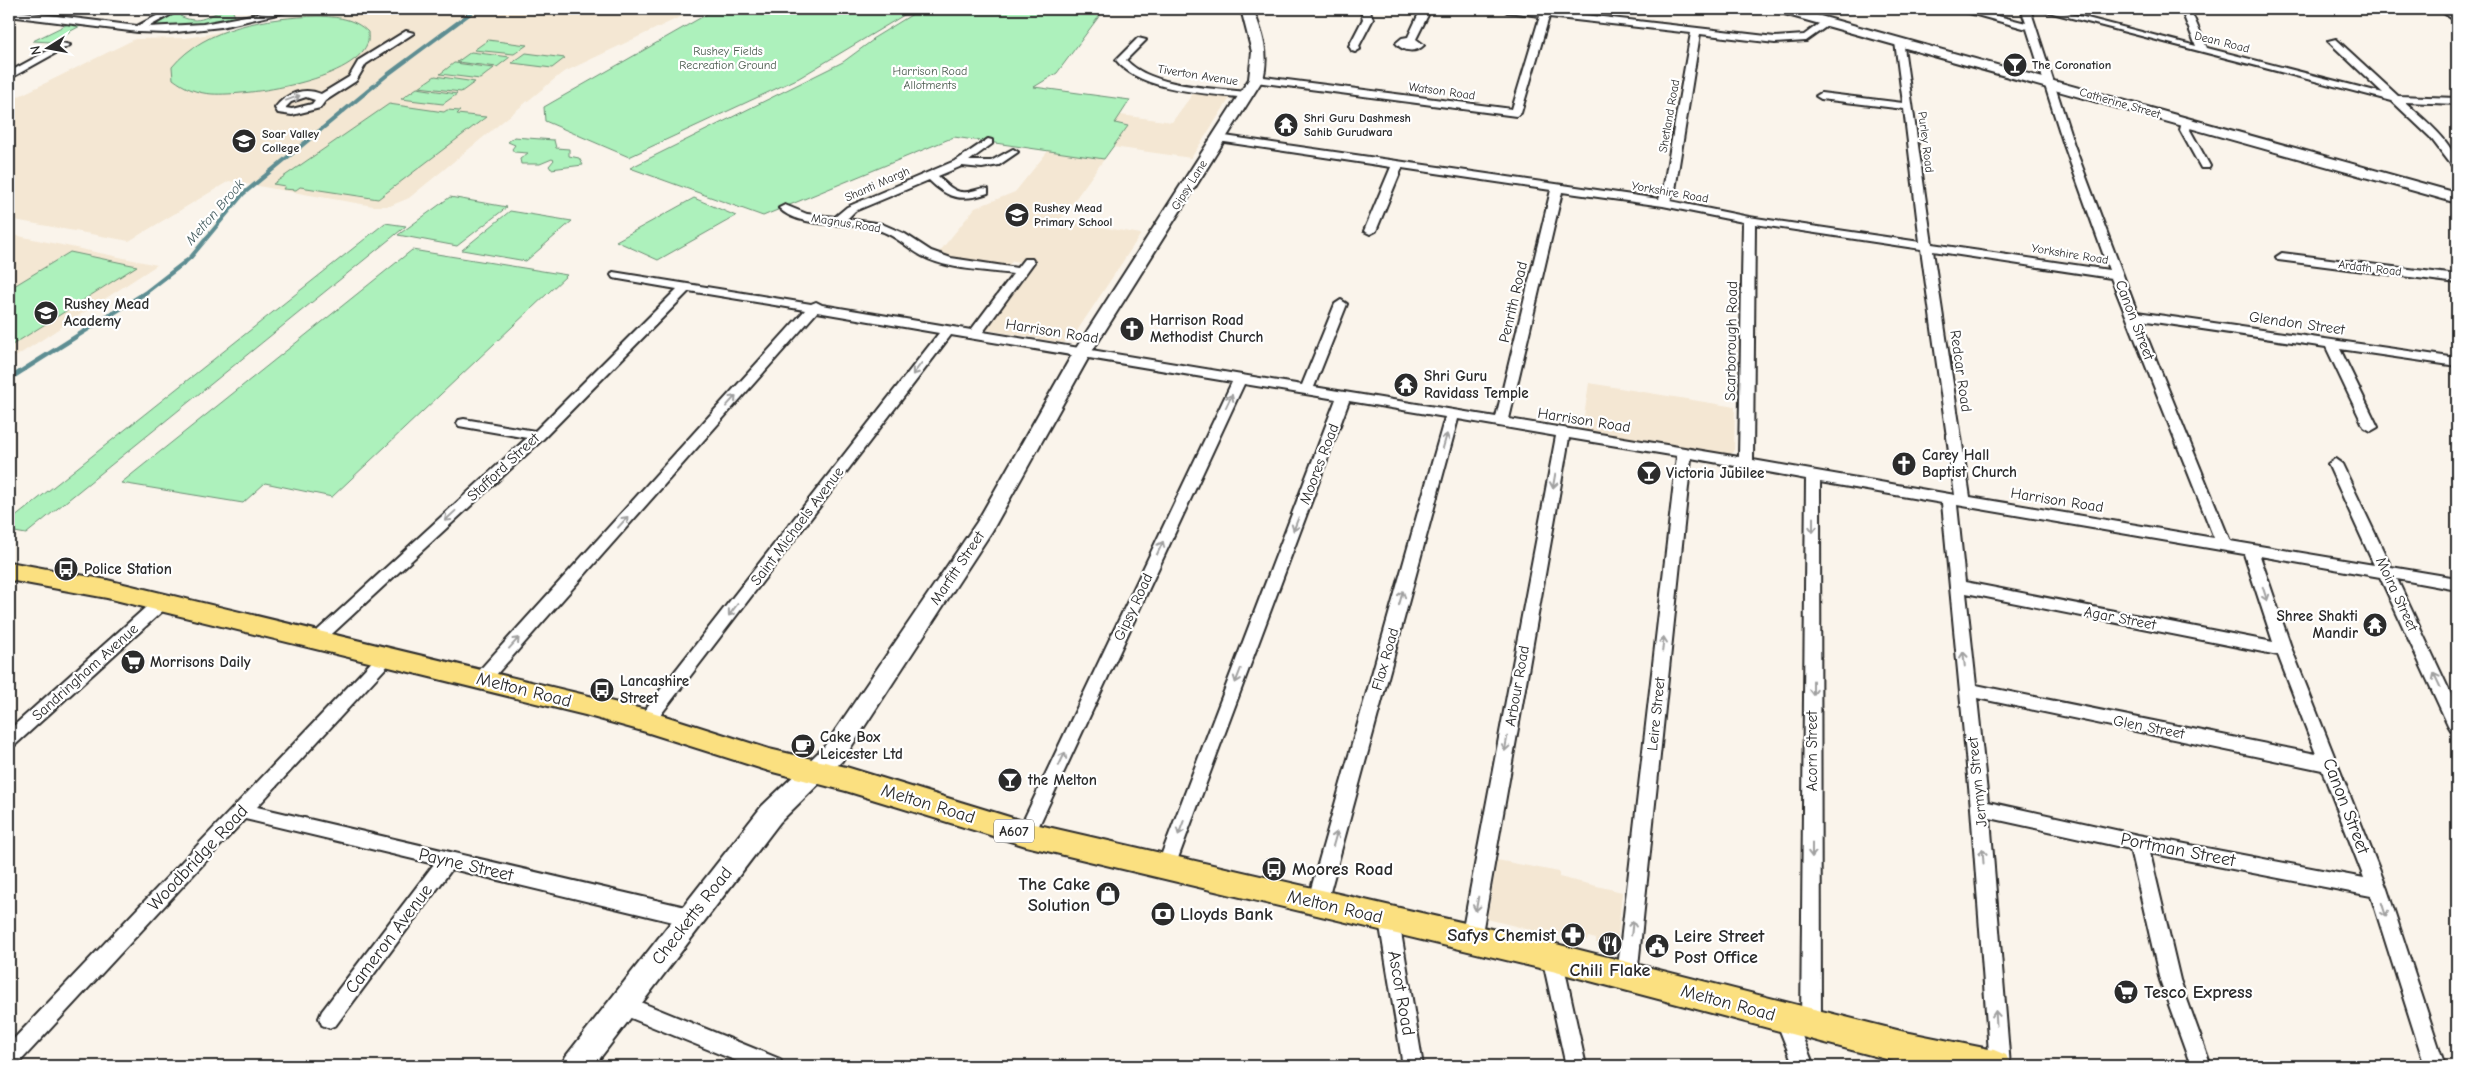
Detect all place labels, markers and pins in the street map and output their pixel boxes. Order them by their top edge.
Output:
bar icon: The Coronation [2002,52,2028,78]
place label: The Coronation [2032,58,2111,72]
place label: Shri Guru Dashmesh Sahib Gurudwara [1304,111,1411,139]
temple icon: Shri Guru Dashmesh Sahib Gurudwara [1273,112,1299,138]
place label: Soar Valley College [262,127,320,155]
school or university icon: Soar Valley College [231,128,257,154]
place label: Rushey Mead Primary School [1034,201,1112,229]
school or university icon: Rushey Mead Primary School [1004,202,1030,228]
place label: Rushey Mead Academy [64,295,149,330]
school or university icon: Rushey Mead Academy [33,300,59,326]
place label: Harrison Road Methodist Church [1150,311,1264,346]
church icon: Harrison Road Methodist Church [1119,316,1145,342]
place label: Shri Guru Ravidass Temple [1424,367,1529,402]
temple icon: Shri Guru Ravidass Temple [1393,372,1419,398]
place label: Carey Hall Baptist Church [1922,446,2017,481]
church icon: Carey Hall Baptist Church [1891,451,1917,477]
bar icon: Victoria Jubilee [1636,460,1662,486]
place label: Victoria Jubilee [1666,464,1764,482]
bus stop icon: Police Station [53,556,79,582]
place label: Police Station [84,560,172,578]
place label: Shree Shakti Mandir [2277,607,2358,642]
temple icon: Shree Shakti Mandir [2362,612,2388,638]
supermarket icon: Morrisons Daily [120,649,146,675]
place label: Morrisons Daily [150,653,251,671]
place label: Lancashire Street [620,672,689,707]
bus stop icon: Lancashire Street [589,677,615,703]
place label: Cake Box Leicester Ltd [820,728,903,763]
cafe icon: Cake Box Leicester Ltd [790,733,816,759]
bar icon: the Melton [997,767,1023,793]
place label: the Melton [1027,771,1097,789]
bus stop icon: Moores Road [1261,856,1287,882]
place label: Moores Road [1292,859,1393,880]
place label: The Cake Solution [1019,874,1090,916]
shop icon: The Cake Solution [1095,881,1121,907]
bank icon: Lloyds Bank [1150,901,1176,927]
place label: Lloyds Bank [1180,904,1273,925]
pharmacy icon: Safys Chemist [1560,922,1586,948]
place label: Safys Chemist [1448,925,1557,946]
place label: Leire Street Post Office [1674,926,1766,968]
restaurant icon: Chili Flake [1597,931,1623,957]
public building icon: Leire Street Post Office [1644,933,1670,959]
place label: Chili Flake [1570,960,1651,981]
supermarket icon: Tesco Express [2113,979,2139,1005]
place label: Tesco Express [2144,982,2253,1003]

